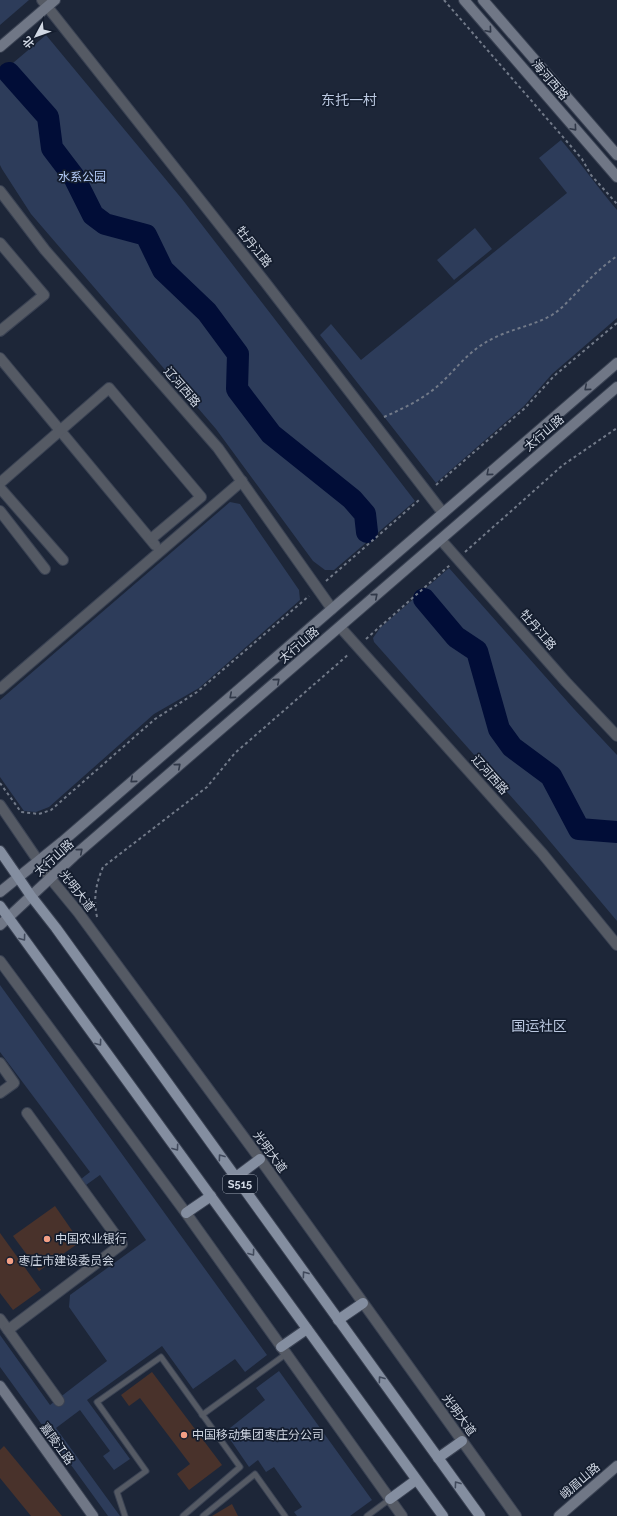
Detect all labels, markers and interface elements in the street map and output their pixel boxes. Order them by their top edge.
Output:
north arrow [16,16,56,56]
one-way arrow [485,25,492,32]
text: 北 [20,34,37,51]
street label: 海河西路 [529,57,571,103]
district label: 东托一村 [321,92,377,108]
one-way arrow [570,123,577,131]
park label: 水系公园 [58,170,106,184]
street label: 牡丹江路 [233,224,275,270]
street label: 辽河西路 [161,364,203,410]
one-way arrow [585,384,592,391]
street label: 太行山路 [521,412,567,454]
one-way arrow [486,469,494,476]
one-way arrow [370,594,378,601]
street label: 牡丹江路 [517,607,559,653]
street label: 太行山路 [276,624,322,666]
one-way arrow [272,679,280,686]
one-way arrow [229,691,236,698]
street label: 辽河西路 [469,752,511,798]
one-way arrow [174,764,181,771]
one-way arrow [131,776,138,783]
street label: 太行山路 [31,837,77,879]
one-way arrow [75,849,83,856]
street label: 光明大道 [57,868,97,914]
one-way arrow [18,933,25,940]
district label: 国运社区 [511,1018,567,1034]
one-way arrow [94,1038,101,1045]
street label: 光明大道 [250,1128,290,1176]
one-way arrow [171,1144,179,1151]
one-way arrow [219,1154,226,1161]
road number: S515 [223,1175,257,1193]
place label: 中国农业银行 [55,1232,127,1246]
marker: 中国农业银行 [42,1234,52,1244]
one-way arrow [247,1249,254,1256]
place label: 枣庄市建设委员会 [18,1254,114,1268]
marker: 枣庄市建设委员会 [5,1256,15,1266]
one-way arrow [303,1271,310,1278]
one-way arrow [378,1376,386,1383]
street label: 光明大道 [439,1391,479,1439]
street label: 嘉陵江路 [37,1420,77,1468]
place label: 中国移动集团枣庄分公司 [192,1428,324,1442]
marker: 中国移动集团枣庄分公司 [179,1430,189,1440]
street label: 峨眉山路 [557,1460,603,1502]
one-way arrow [455,1482,462,1489]

